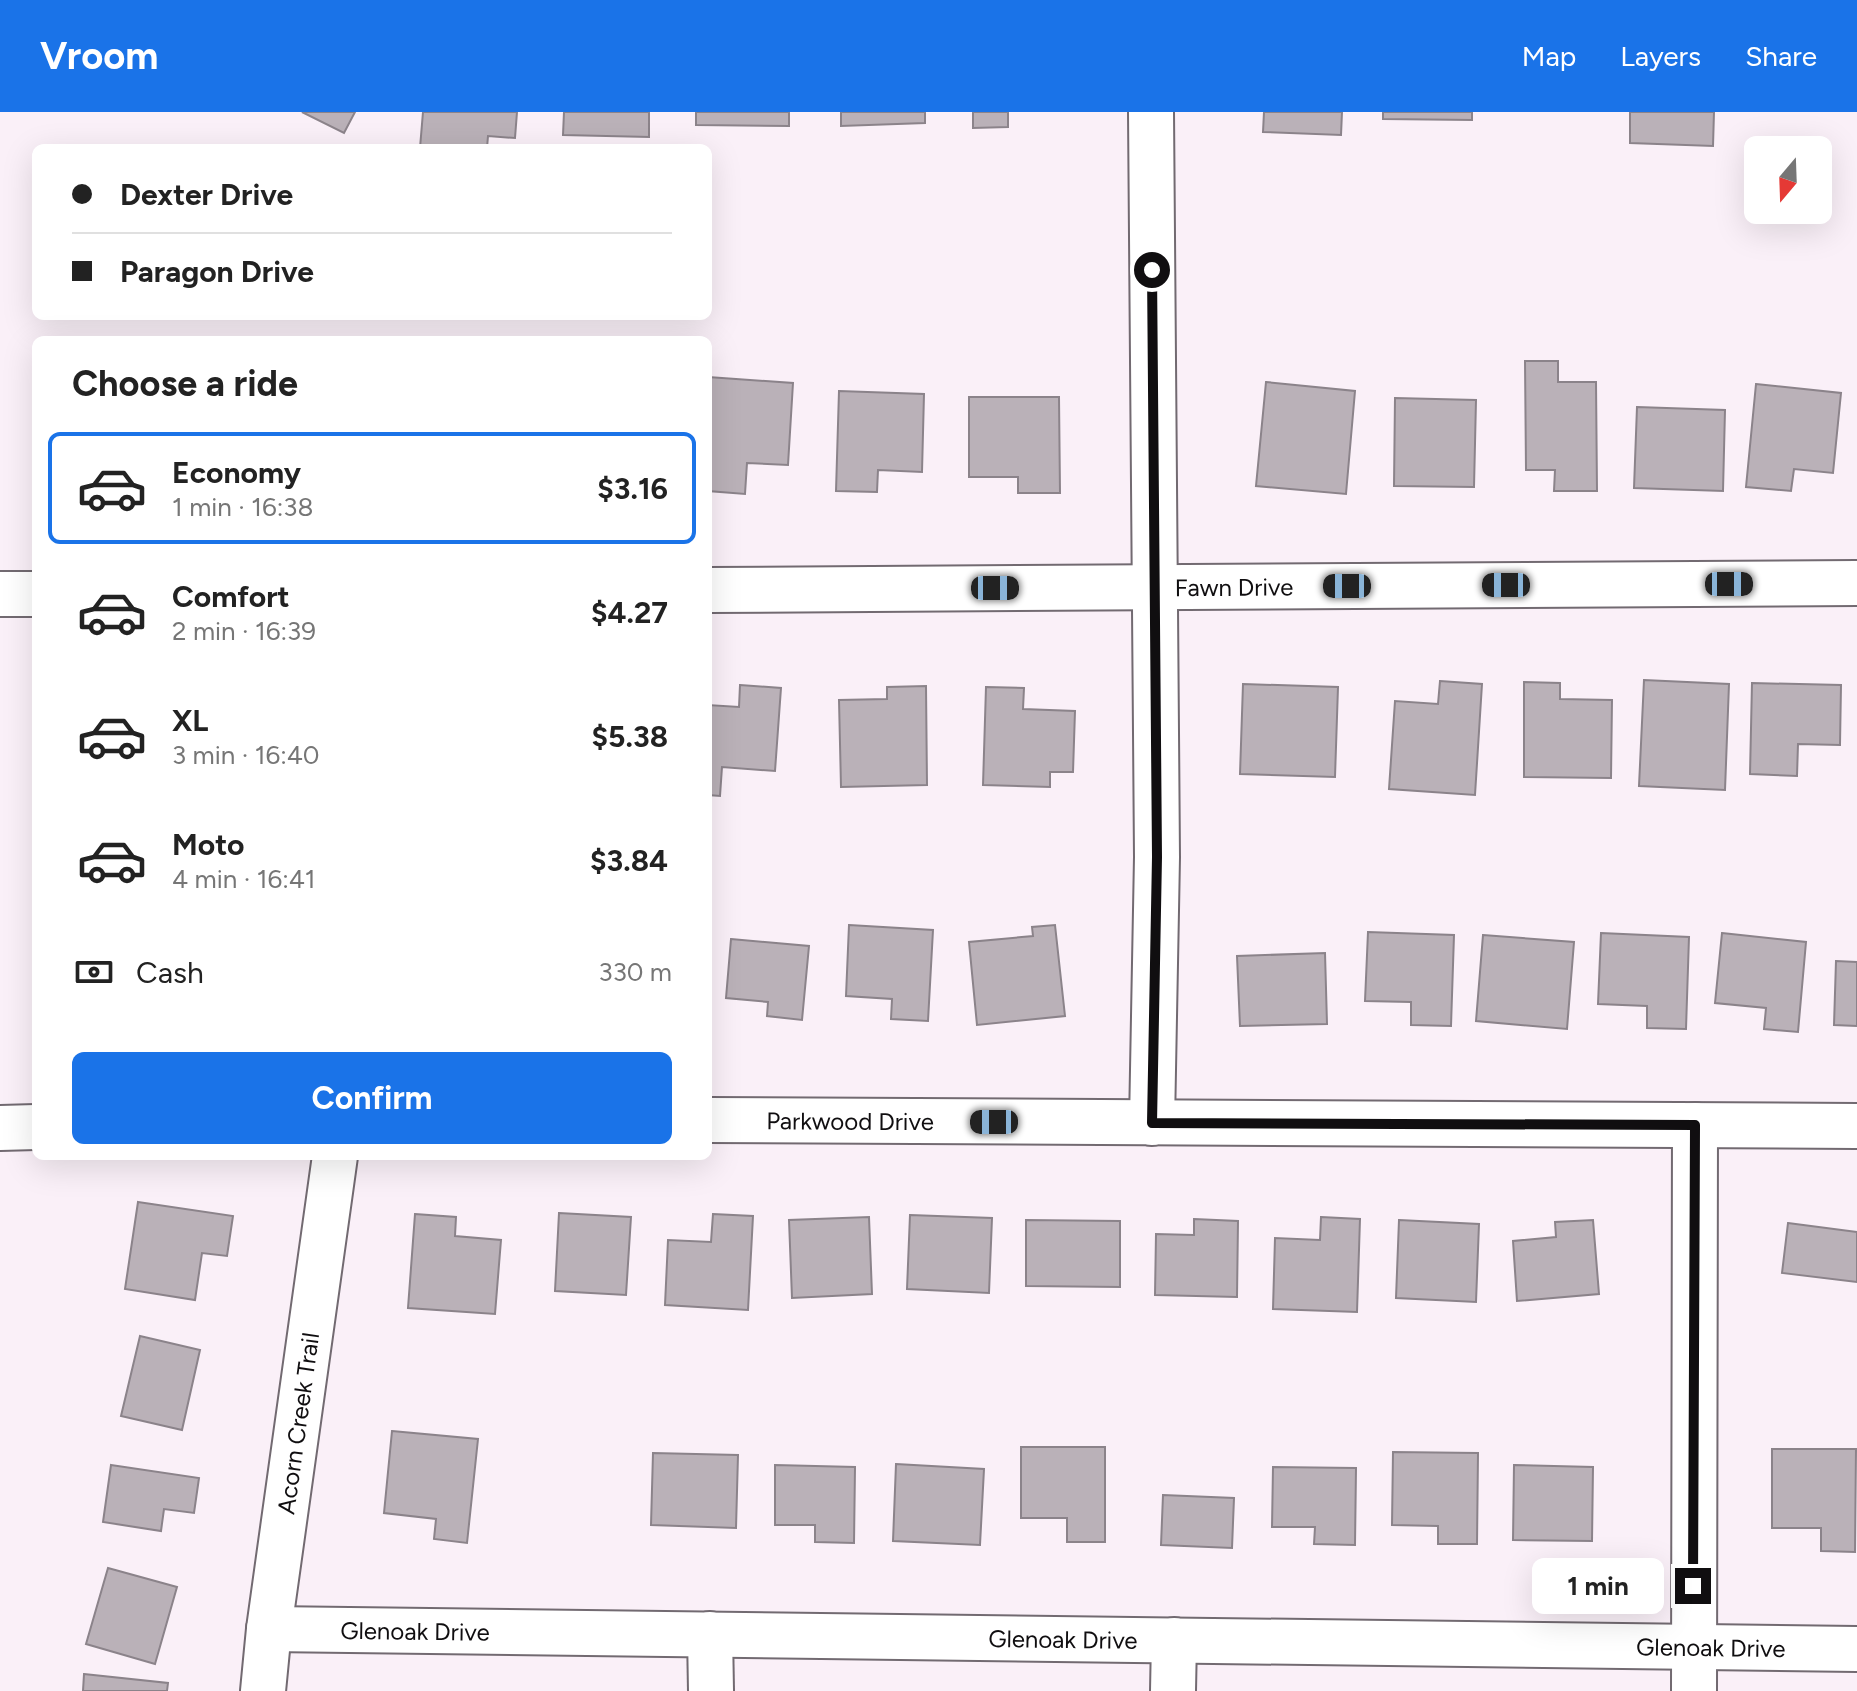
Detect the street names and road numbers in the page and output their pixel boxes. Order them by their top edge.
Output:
street label: Fawn Drive [1175,572,1293,602]
street label: Parkwood Drive [766,1106,934,1136]
street label: Acorn Creek Trail [271,1331,325,1516]
street label: Glenoak Drive [340,1615,490,1646]
street label: Glenoak Drive [988,1624,1138,1654]
street label: Glenoak Drive [1636,1632,1786,1663]

